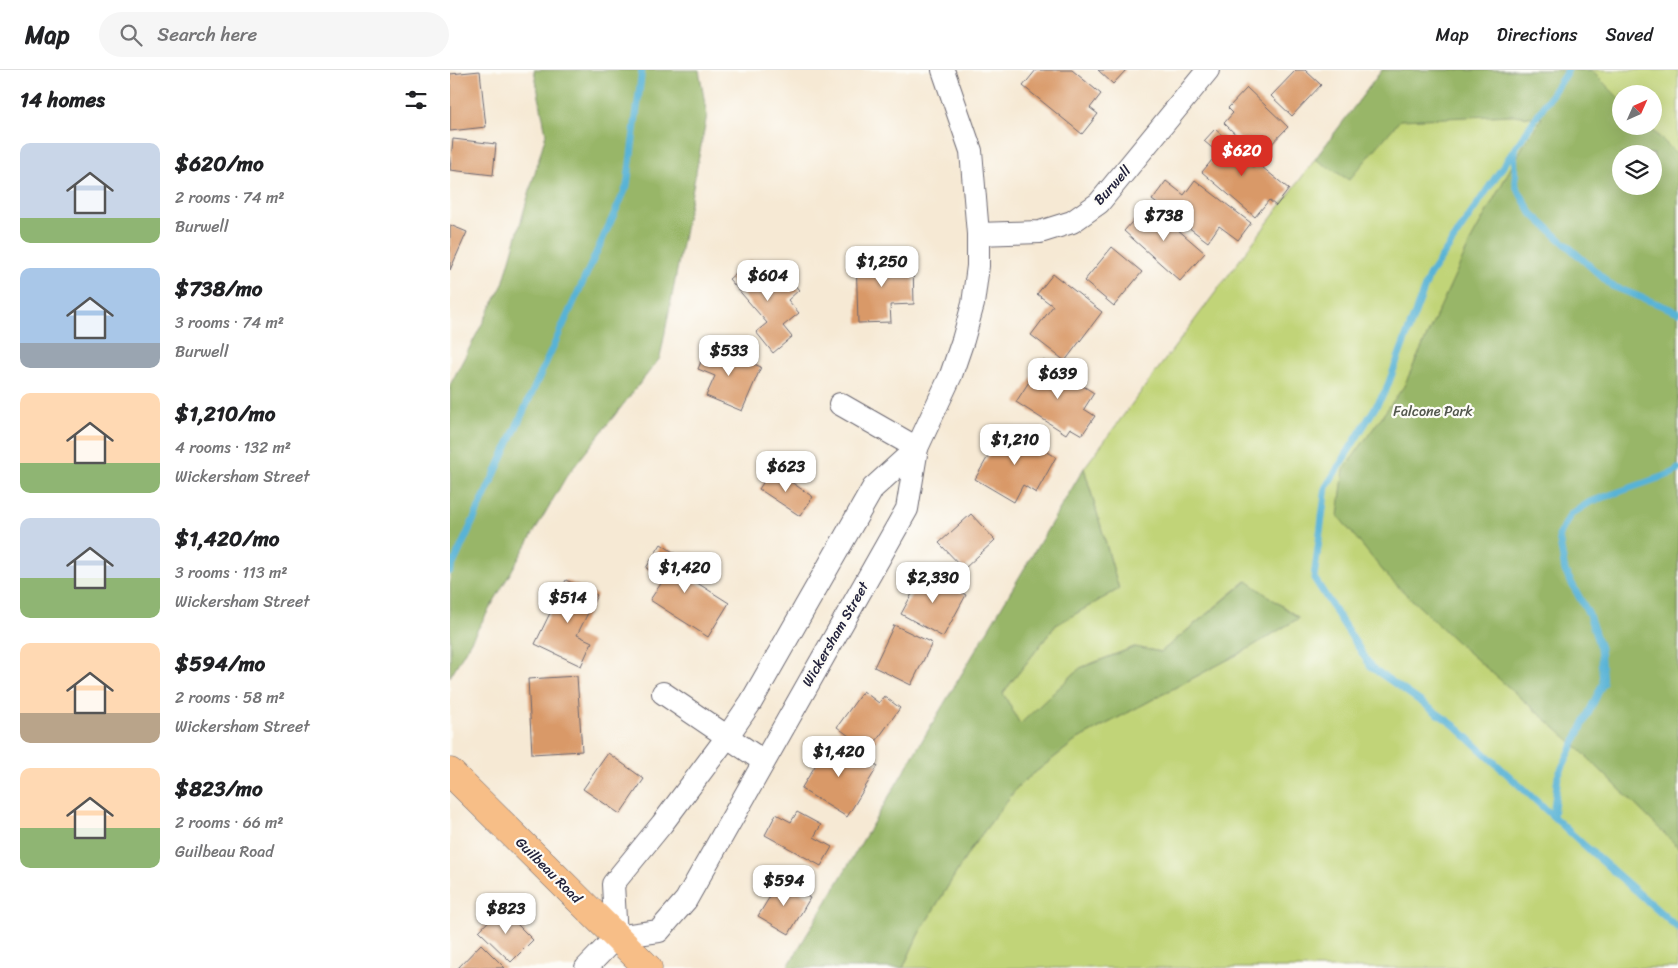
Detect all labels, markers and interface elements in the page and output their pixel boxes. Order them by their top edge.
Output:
search box [99,12,449,57]
text: Map [25,14,69,56]
text: Search here [157,18,257,51]
text: Map [1436,19,1469,51]
text: Directions [1497,19,1578,51]
text: Saved [1606,19,1653,51]
icon: search [117,21,145,49]
text: 14 homes [20,81,105,119]
north arrow [1612,85,1662,135]
map controls [1612,85,1662,195]
icon: filters [402,86,430,114]
pin: $620 [1212,134,1272,177]
text: $620 [1222,136,1262,165]
text: $620/mo [175,145,264,183]
button: layers [1612,145,1662,195]
street label: Burwell [1087,159,1138,211]
icon: home [60,163,120,223]
text: 2 rooms · 74 m² [175,183,285,212]
pin: $738 [1134,200,1194,242]
text: $738 [1145,201,1183,230]
text: Burwell [175,212,229,241]
pin: $1,250 [841,246,923,288]
text: $1,250 [856,247,908,276]
pin: $604 [738,260,798,302]
text: $604 [748,261,788,290]
text: $738/mo [175,270,263,308]
icon: home [60,288,120,348]
text: 3 rooms · 74 m² [175,308,284,337]
pin: $533 [699,334,759,377]
text: $533 [710,336,748,365]
text: Burwell [175,337,229,366]
pin: $639 [1028,358,1088,400]
text: $639 [1039,359,1077,388]
text: $1,210/mo [175,395,275,433]
park label: Falcone Park [1393,399,1473,424]
icon: home [60,413,120,473]
pin: $1,210 [974,424,1056,466]
text: $1,210 [991,425,1039,454]
text: 4 rooms · 132 m² [175,433,291,462]
pin: $623 [756,450,816,493]
text: $623 [767,452,805,481]
text: Wickersham Street [175,462,310,491]
text: $1,420/mo [175,520,280,558]
icon: home [60,538,120,598]
pin: $1,420 [644,552,726,594]
text: $1,420 [659,553,711,582]
text: 3 rooms · 113 m² [175,558,287,587]
pin: $2,330 [892,562,974,604]
text: $2,330 [907,563,959,592]
street label: Wickersham Street [795,576,876,692]
pin: $514 [538,582,598,624]
text: $514 [549,583,587,612]
text: Wickersham Street [175,587,310,616]
text: $594/mo [175,645,265,683]
icon: home [60,663,120,723]
text: 2 rooms · 58 m² [175,683,285,712]
text: Wickersham Street [175,712,310,741]
pin: $1,420 [798,736,880,778]
text: $1,420 [813,737,865,766]
text: $823/mo [175,770,263,808]
icon: home [60,788,120,848]
text: 2 rooms · 66 m² [175,808,284,837]
street label: Guilbeau Road [509,831,589,911]
text: Guilbeau Road [175,837,274,866]
pin: $594 [754,864,814,907]
text: $594 [764,866,804,895]
pin: $823 [476,892,536,935]
text: $823 [487,894,525,923]

